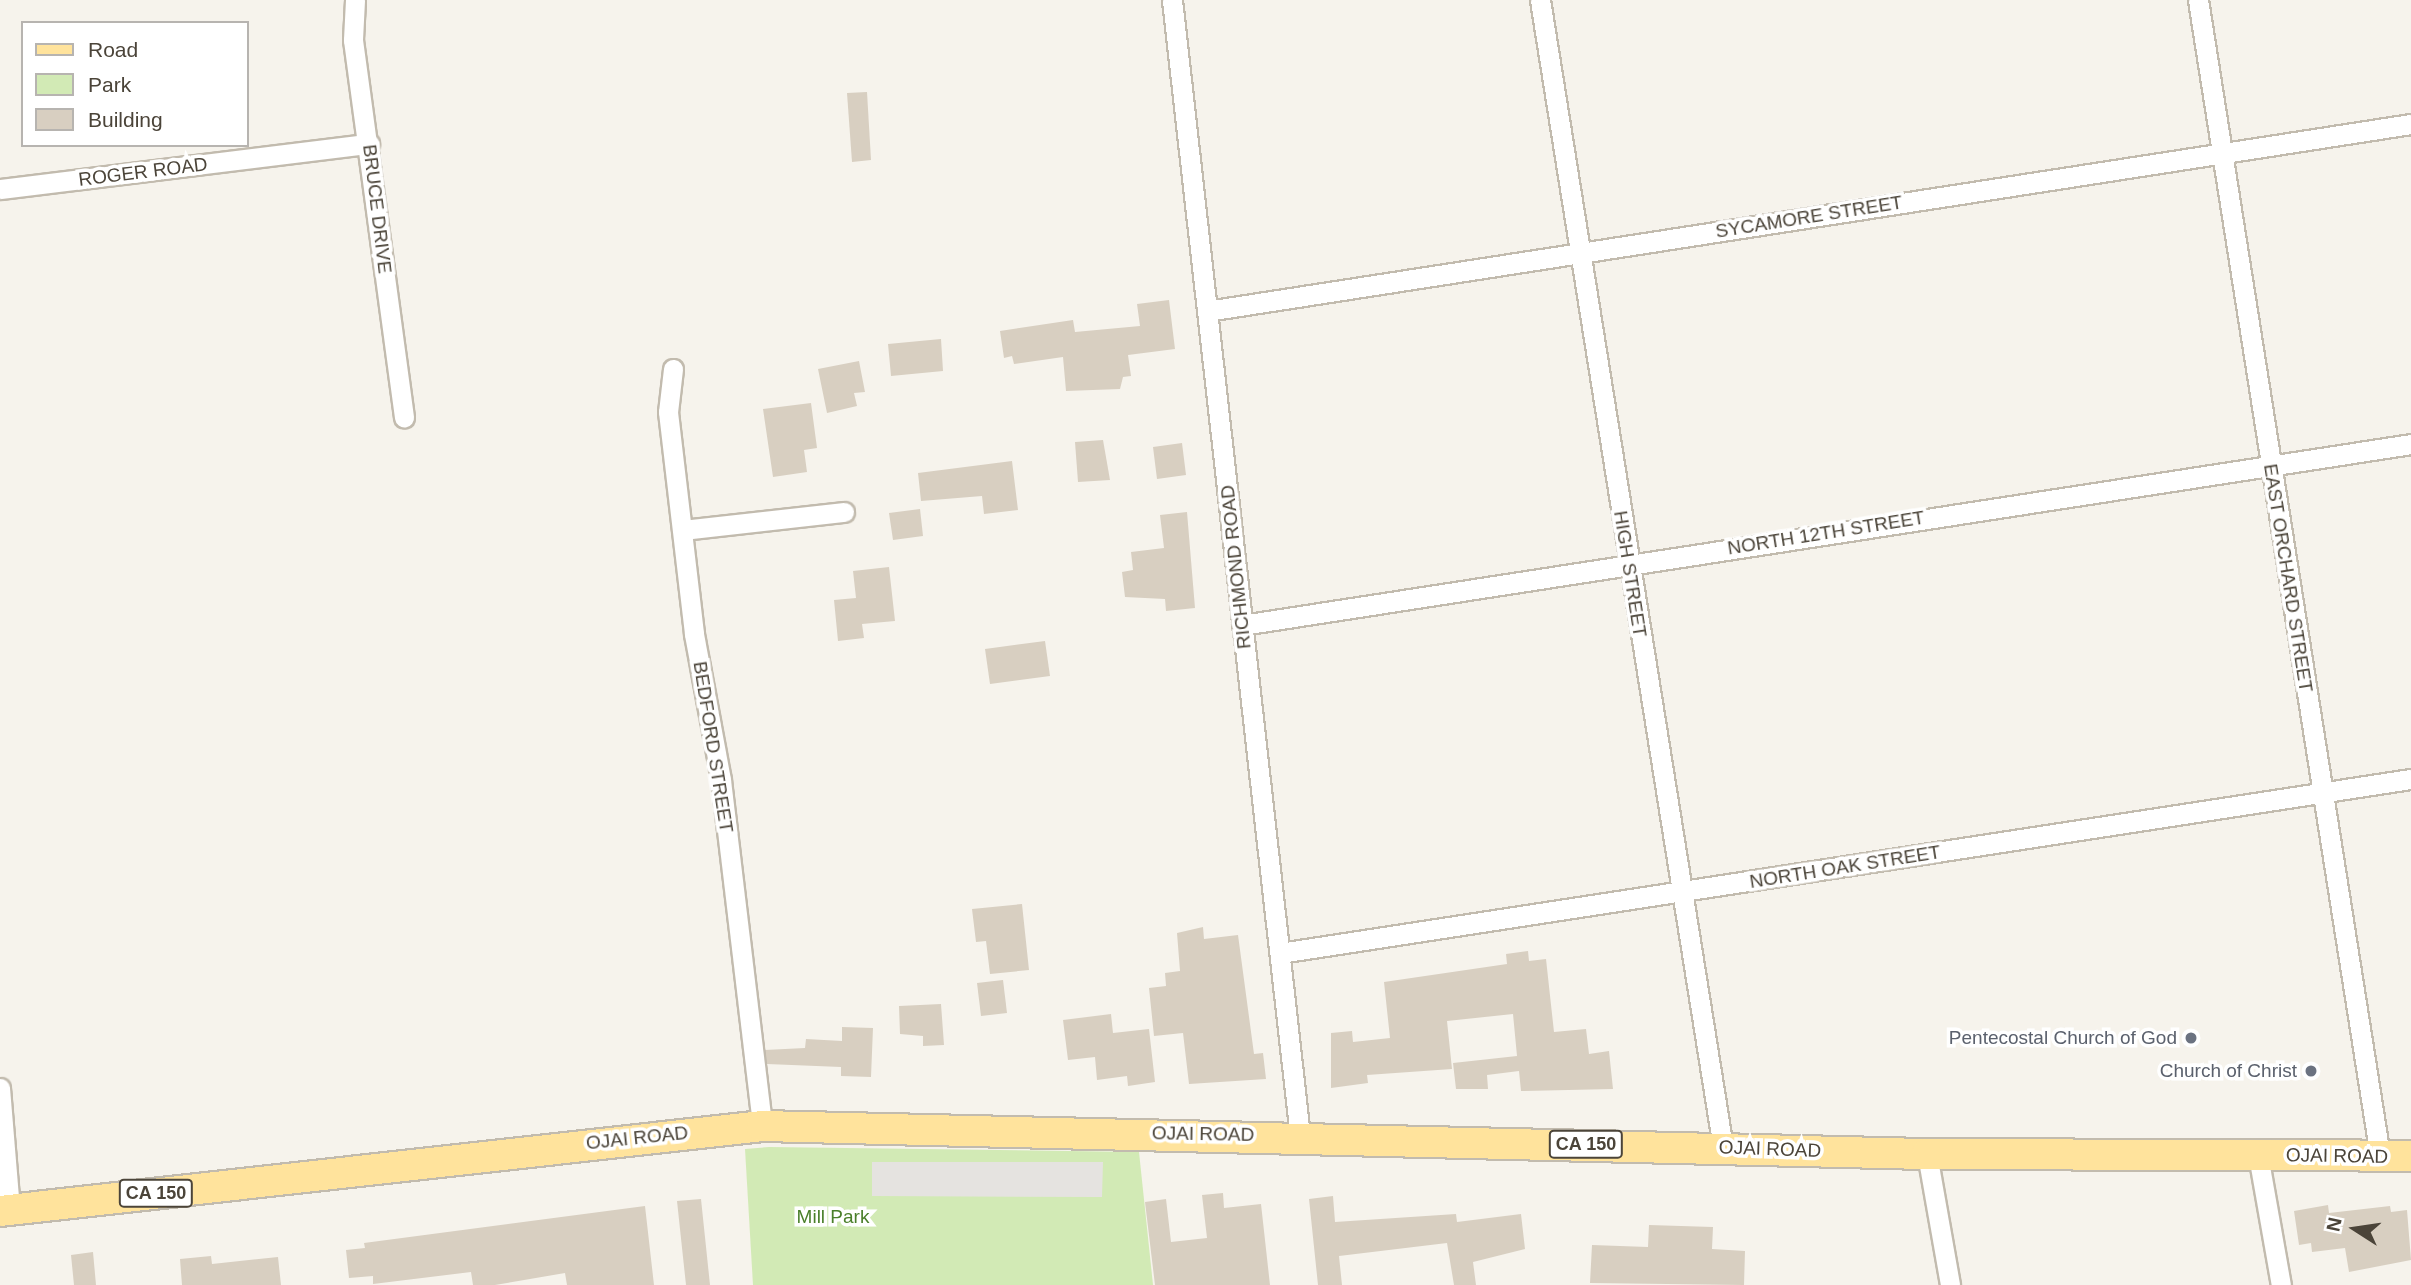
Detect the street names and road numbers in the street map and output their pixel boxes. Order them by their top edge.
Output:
street label: BRUCE DRIVE [358,143,396,275]
street label: ROGER ROAD [77,153,209,191]
street label: SYCAMORE STREET [1714,191,1904,243]
street label: EAST ORCHARD STREET [2259,462,2317,694]
street label: RICHMOND ROAD [1216,484,1256,650]
street label: NORTH 12TH STREET [1726,506,1926,560]
street label: HIGH STREET [1609,509,1651,639]
street label: BEDFORD STREET [688,660,738,834]
street label: NORTH OAK STREET [1748,841,1942,893]
street label: OJAI ROAD [585,1121,689,1155]
street label: OJAI ROAD [1152,1122,1254,1146]
road number: CA 150 [1548,1129,1624,1158]
street label: OJAI ROAD [1718,1136,1822,1162]
street label: OJAI ROAD [2286,1144,2388,1168]
road number: CA 150 [118,1178,194,1208]

